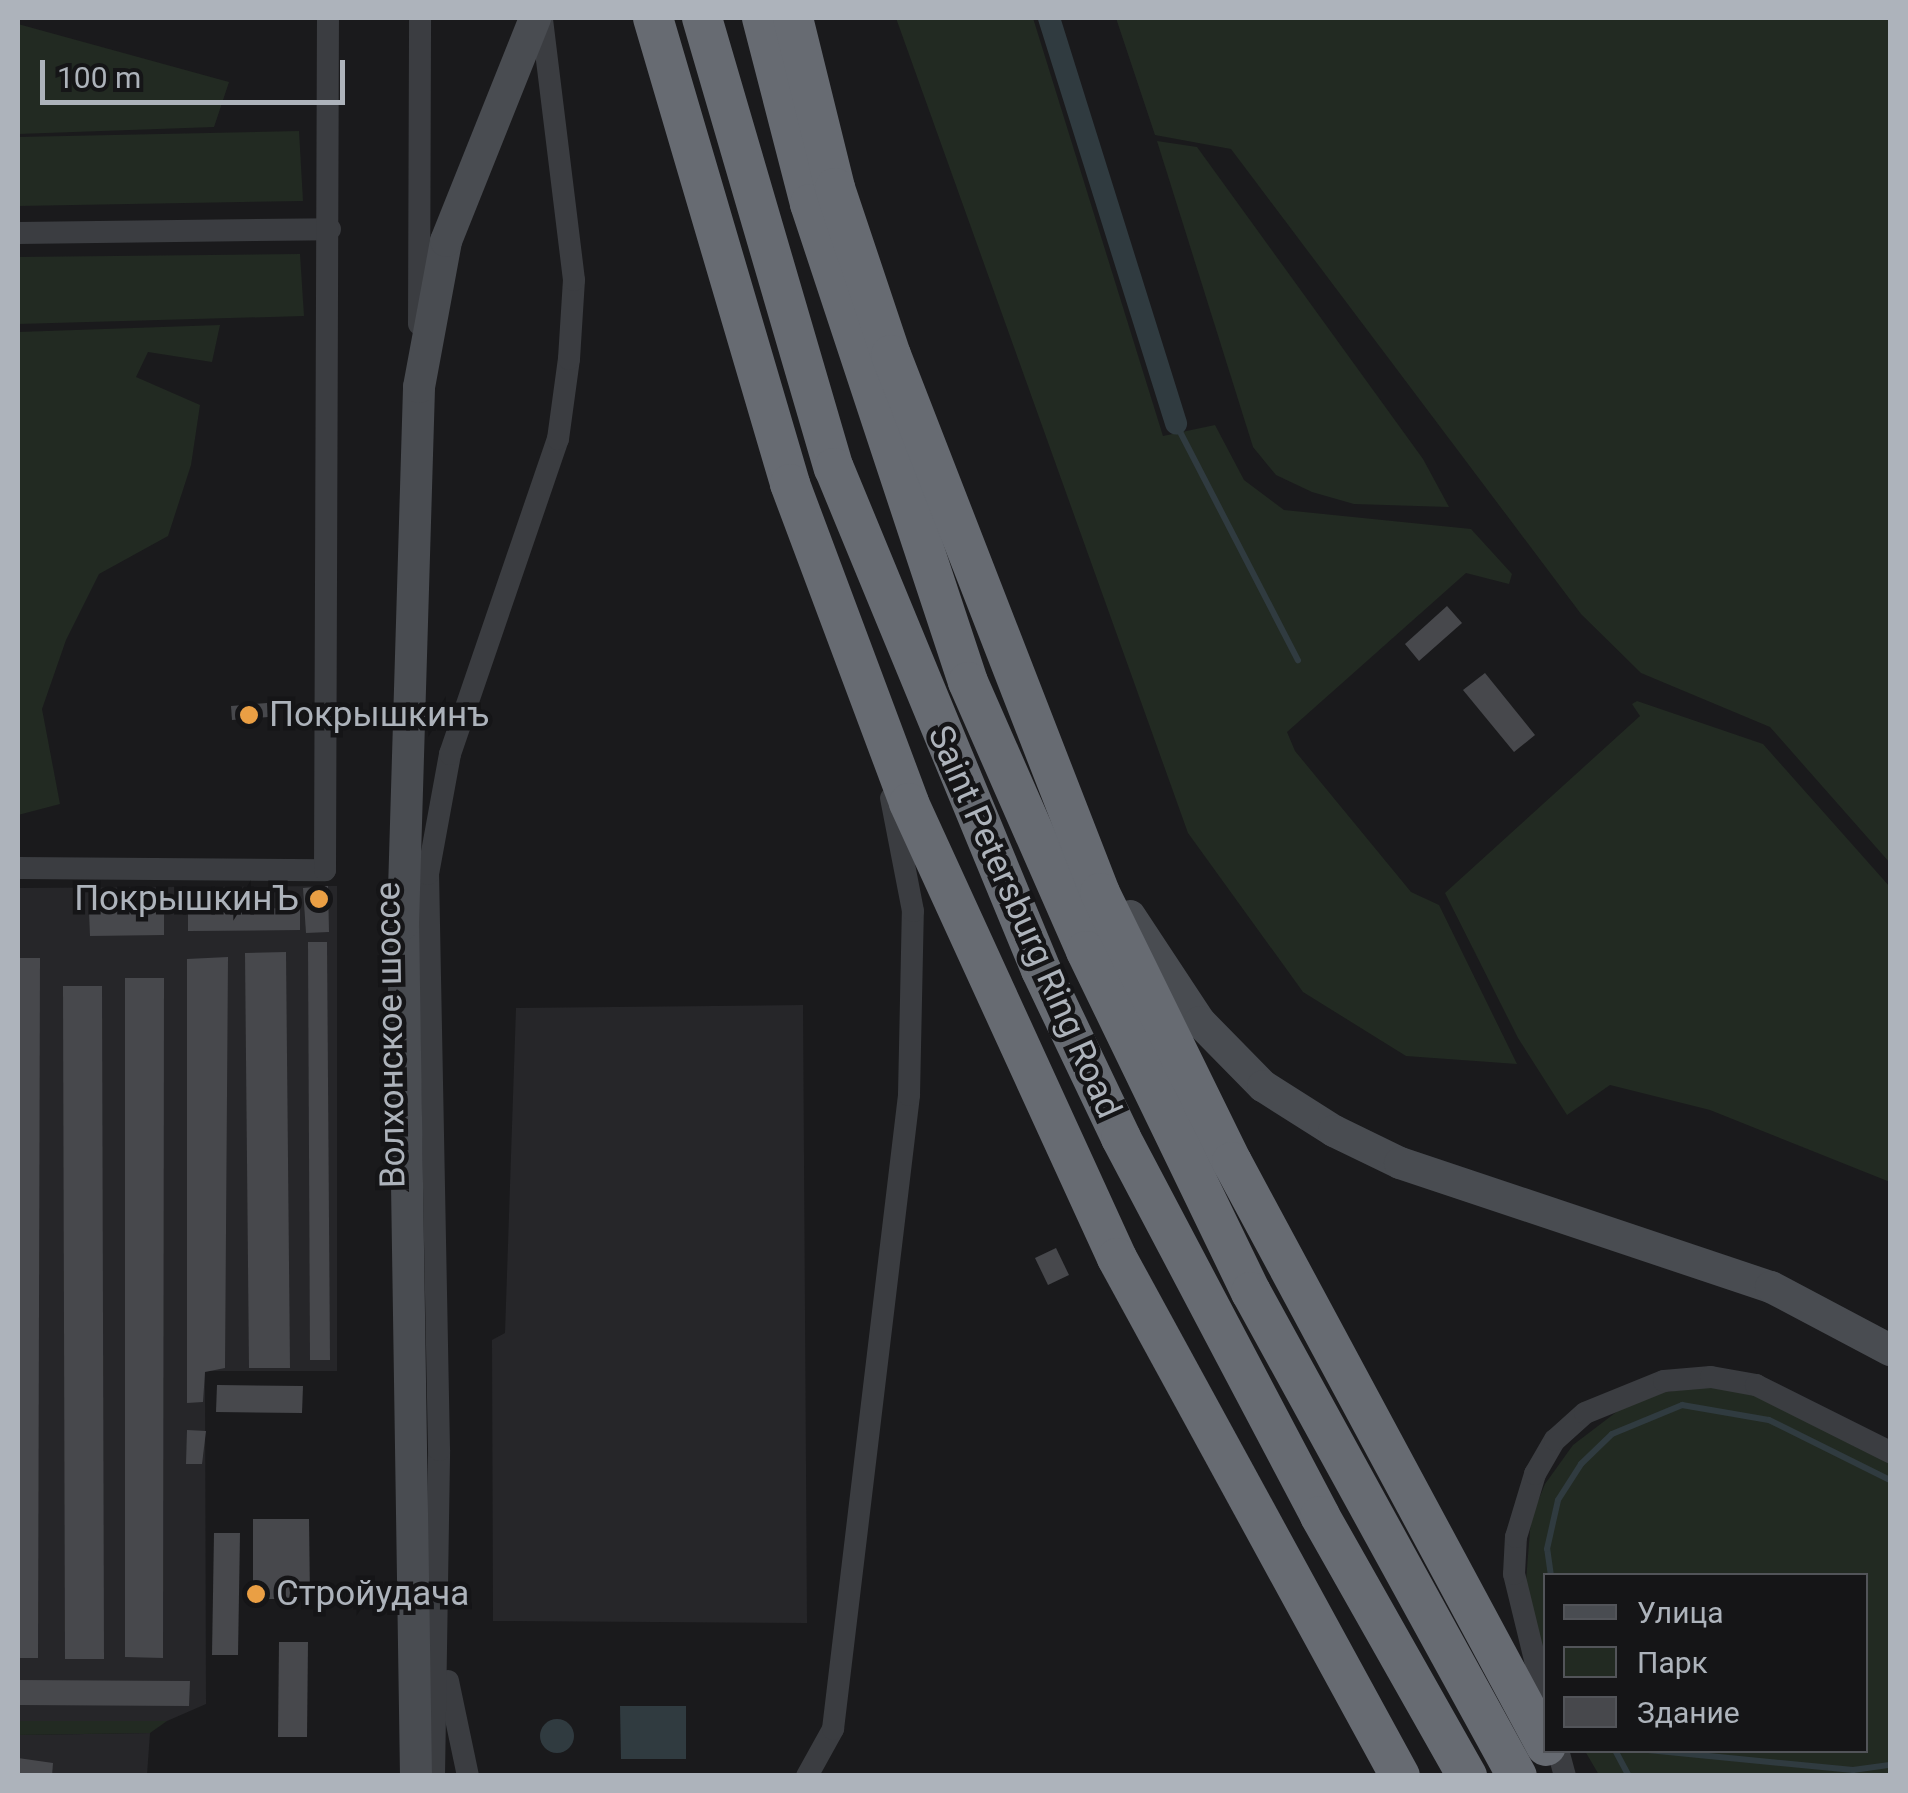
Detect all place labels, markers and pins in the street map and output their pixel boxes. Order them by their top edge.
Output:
place label: Покрышкинъ [269,694,489,736]
marker: Покрышкинъ [238,704,260,726]
place label: ПокрышкинЪ [74,878,299,920]
marker: ПокрышкинЪ [308,888,330,910]
place label: Стройудача [276,1573,469,1615]
marker: Стройудача [245,1583,267,1605]

